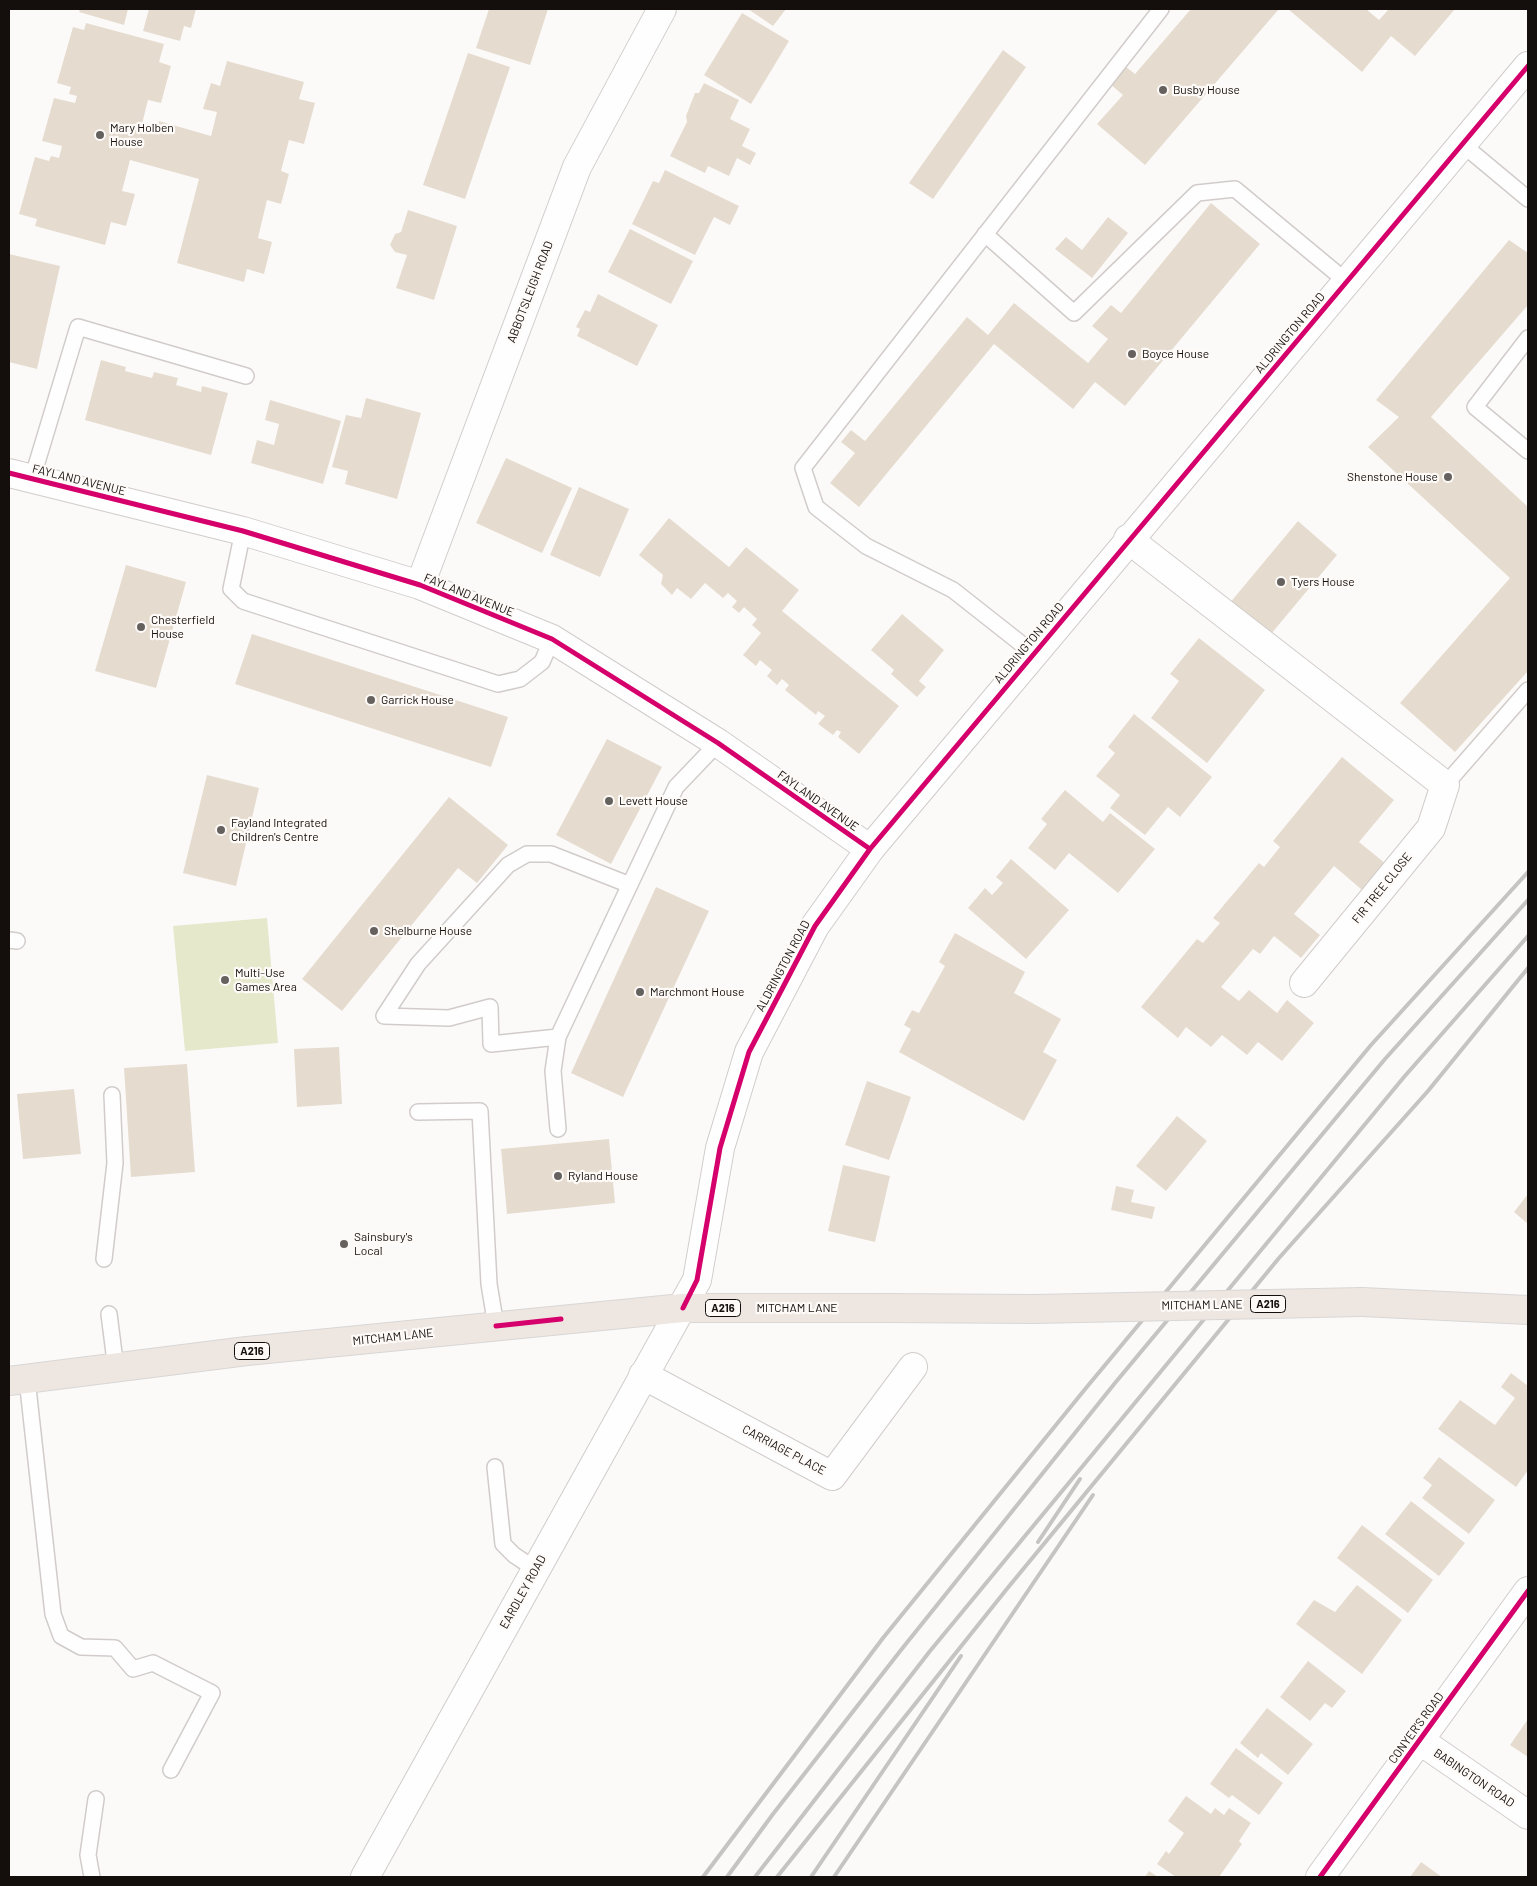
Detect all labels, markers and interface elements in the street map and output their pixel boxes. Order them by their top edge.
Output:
place label: Busby House [1173,83,1240,97]
marker: Busby House [1157,84,1169,96]
place label: Mary Holben House [110,121,174,149]
marker: Mary Holben House [94,129,106,141]
street label: ABBOTSLEIGH ROAD [504,239,556,345]
street label: ALDRINGTON ROAD [1252,290,1328,376]
place label: Boyce House [1142,347,1209,361]
marker: Boyce House [1126,348,1138,360]
street label: FAYLAND AVENUE [31,461,127,499]
place label: Shenstone House [1347,470,1438,484]
marker: Shenstone House [1442,471,1454,483]
street label: FAYLAND AVENUE [422,570,516,620]
place label: Tyers House [1291,575,1355,589]
marker: Tyers House [1275,576,1287,588]
street label: ALDRINGTON ROAD [991,600,1067,686]
place label: Chesterfield House [151,613,215,641]
marker: Chesterfield House [135,621,147,633]
place label: Garrick House [381,693,454,707]
marker: Garrick House [365,694,377,706]
street label: FAYLAND AVENUE [775,768,861,834]
place label: Levett House [619,794,688,808]
marker: Levett House [603,795,615,807]
place label: Fayland Integrated Children's Centre [231,816,327,844]
marker: Fayland Integrated Children's Centre [215,824,227,836]
street label: FIR TREE CLOSE [1349,850,1415,926]
street label: ALDRINGTON ROAD [753,918,813,1014]
place label: Shelburne House [384,924,472,938]
marker: Shelburne House [368,925,380,937]
place label: Multi-Use Games Area [235,966,297,994]
marker: Multi-Use Games Area [219,974,231,986]
place label: Marchmont House [650,985,744,999]
marker: Marchmont House [634,986,646,998]
place label: Ryland House [568,1169,638,1183]
marker: Ryland House [552,1170,564,1182]
place label: Sainsbury's Local [354,1230,413,1258]
marker: Sainsbury's Local [338,1238,350,1250]
road number: A216 [1250,1296,1286,1312]
street label: MITCHAM LANE [1161,1297,1243,1313]
road number: A216 [706,1300,740,1316]
street label: MITCHAM LANE [756,1301,838,1315]
street label: MITCHAM LANE [352,1326,434,1348]
road number: A216 [234,1342,270,1360]
street label: CARRIAGE PLACE [740,1422,828,1478]
street label: EARDLEY ROAD [497,1553,549,1631]
street label: CONYER'S ROAD [1385,1690,1447,1766]
street label: BABINGTON ROAD [1431,1746,1517,1810]

